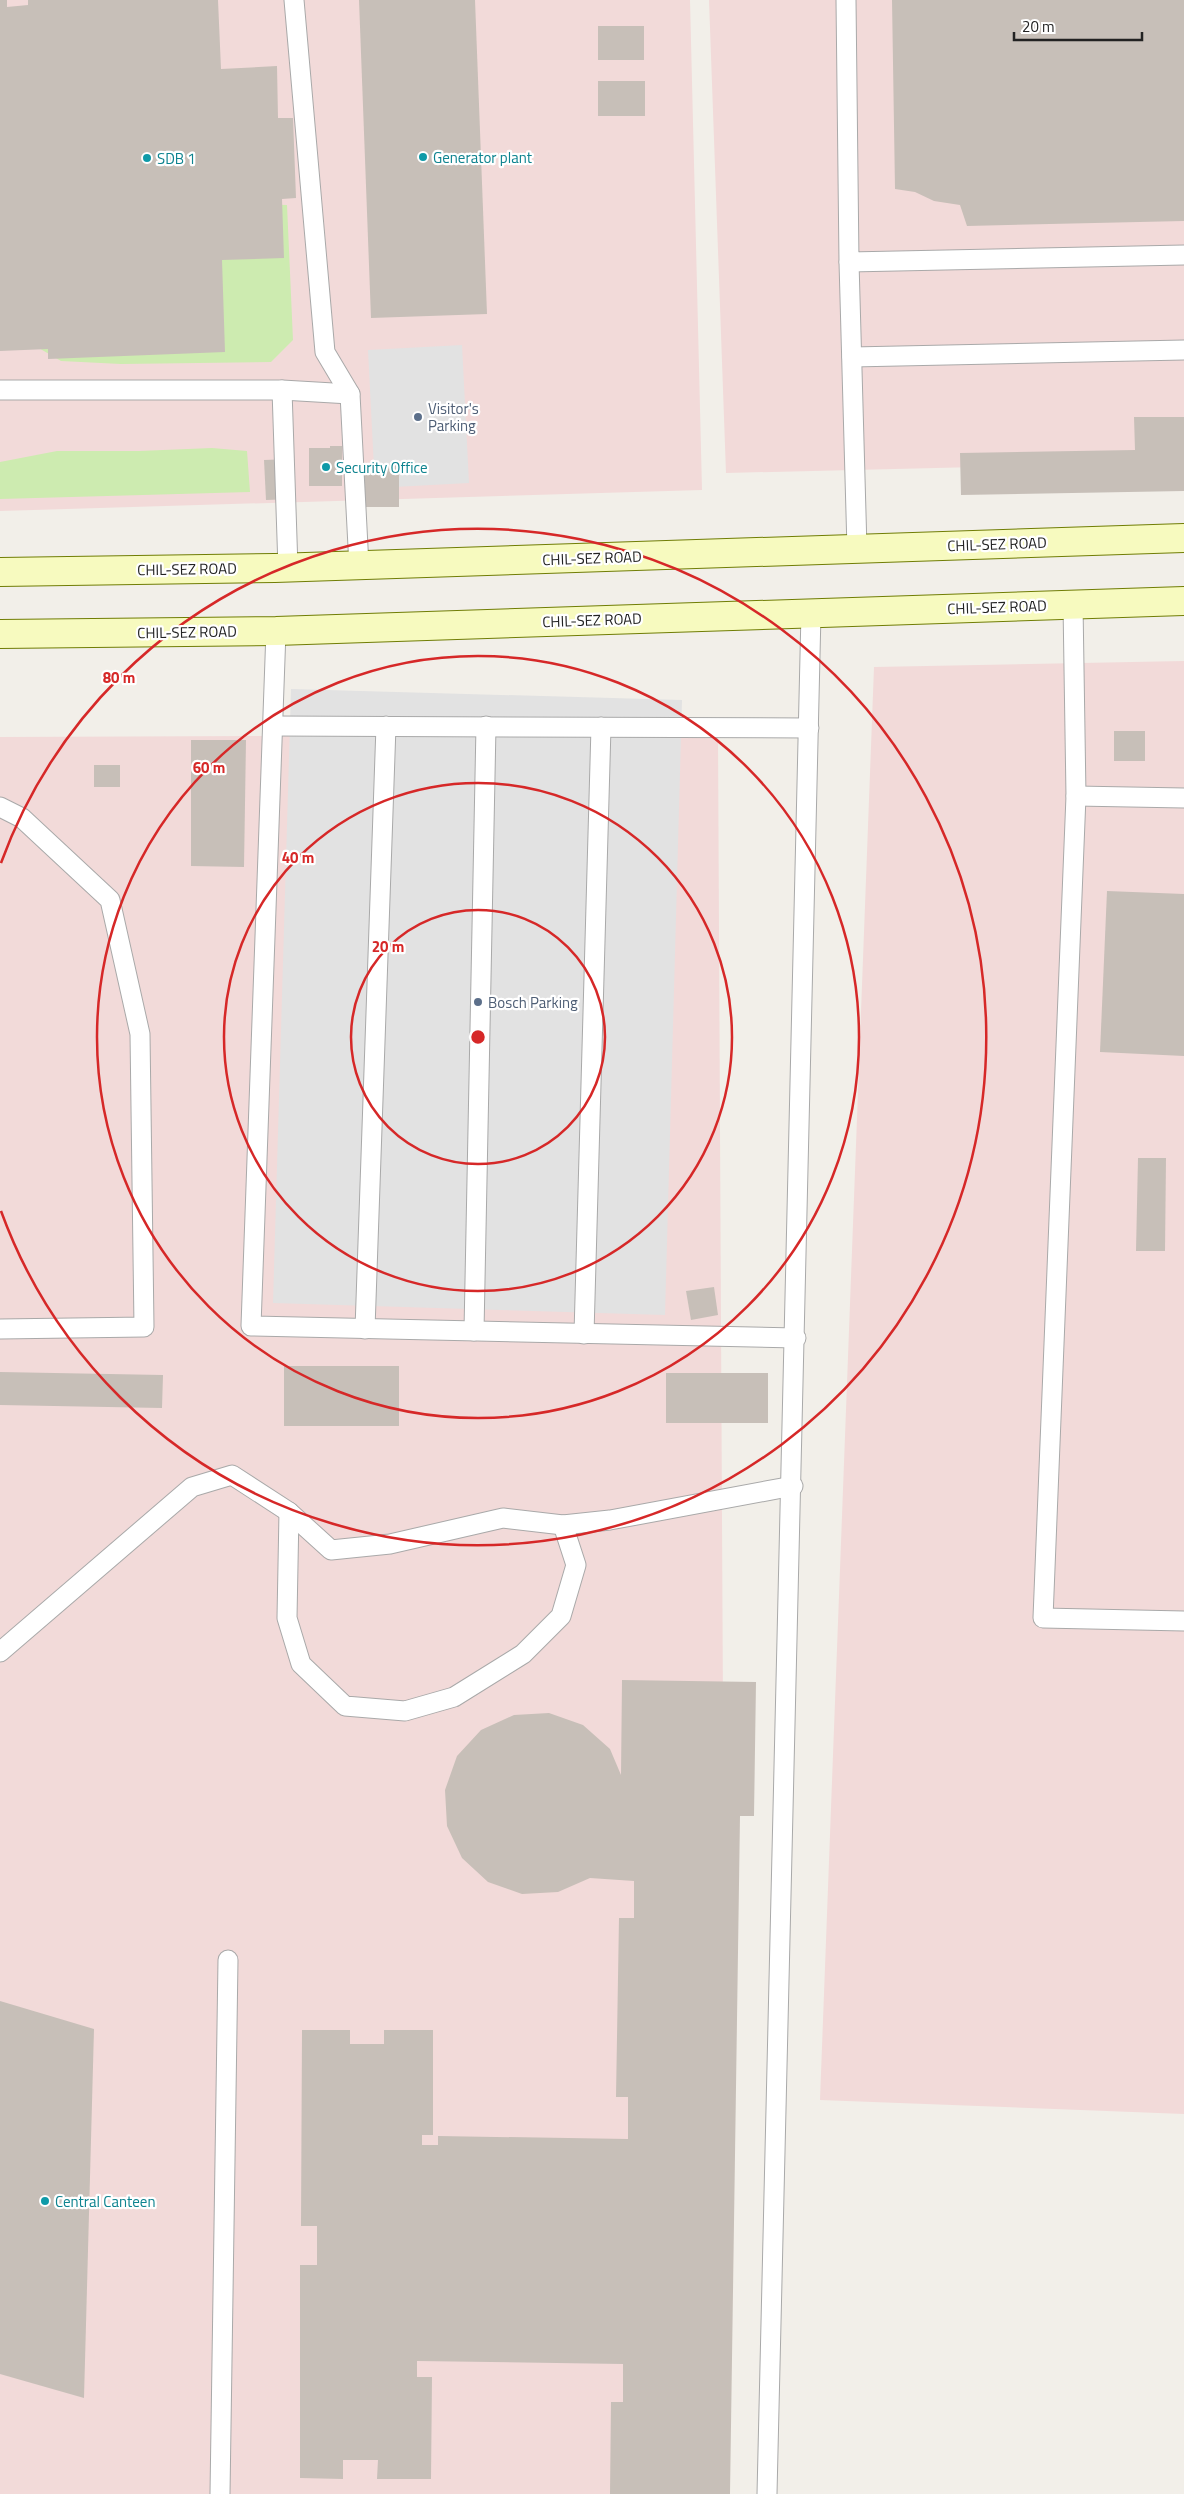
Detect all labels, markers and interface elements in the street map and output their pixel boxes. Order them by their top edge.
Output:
scale bar [1014,10,1142,42]
text: 20 m [1022,15,1055,38]
place label: Generator plant [433,146,533,169]
place label: SDB 1 [157,147,196,170]
marker: Generator plant [417,151,429,163]
marker: SDB 1 [141,152,153,164]
place label: Visitor's Parking [428,397,479,437]
marker: Visitor's Parking [412,411,424,423]
place label: Security Office [336,456,428,479]
marker: Security Office [320,461,332,473]
street label: CHIL-SEZ ROAD [947,531,1047,557]
street label: CHIL-SEZ ROAD [542,545,642,571]
street label: CHIL-SEZ ROAD [137,557,237,581]
street label: CHIL-SEZ ROAD [947,594,1047,620]
street label: CHIL-SEZ ROAD [542,607,642,633]
street label: CHIL-SEZ ROAD [137,620,237,644]
text: 80 m [103,666,135,689]
text: 60 m [193,756,225,779]
text: 40 m [282,846,314,869]
text: 20 m [372,935,404,958]
place label: Bosch Parking [488,991,578,1014]
marker: Bosch Parking [472,996,484,1008]
centre of rings [469,1028,487,1046]
place label: Central Canteen [55,2190,156,2213]
marker: Central Canteen [39,2195,51,2207]

